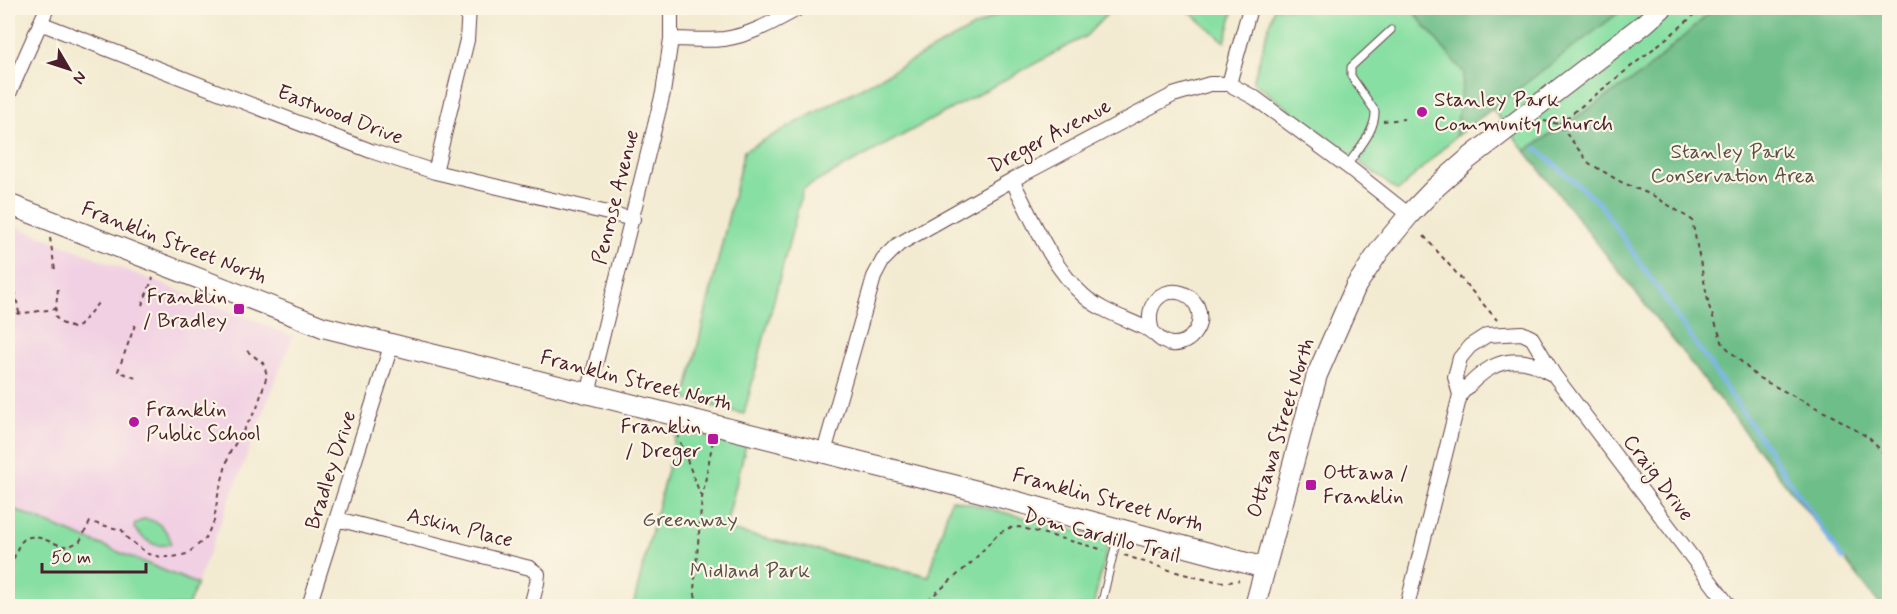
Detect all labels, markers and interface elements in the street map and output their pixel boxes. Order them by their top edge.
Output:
north arrow [39,39,99,99]
text: N [68,67,91,88]
street label: Eastwood Drive [273,78,407,152]
place label: Stanley Park Community Church [1434,86,1613,138]
street label: Dreger Avenue [984,92,1117,181]
marker: Stanley Park Community Church [1415,105,1429,119]
street label: Penrose Avenue [586,127,646,267]
park label: Stanley Park Conservation Area [1651,138,1815,190]
street label: Franklin Street North [77,195,271,291]
place label: Franklin / Bradley [142,283,227,335]
marker: Franklin / Bradley [232,302,246,316]
street label: Ottawa Street North [1240,335,1322,521]
street label: Franklin Street North [537,344,735,418]
place label: Franklin Public School [146,396,261,448]
street label: Bradley Drive [299,407,363,533]
place label: Franklin / Dreger [620,413,701,466]
marker: Franklin Public School [127,415,141,429]
street label: Craig Drive [1615,429,1700,528]
marker: Franklin / Dreger [706,432,720,446]
place label: Ottawa / Franklin [1323,459,1409,511]
street label: Franklin Street North [1010,461,1206,539]
marker: Ottawa / Franklin [1304,478,1318,492]
street label: Askin Place [404,501,516,555]
street label: Dom Cardillo Trail [1020,502,1184,570]
park label: Greenway [642,506,738,534]
scale bar [42,536,146,574]
text: 50 m [51,546,91,570]
park label: Midland Park [690,557,810,585]

